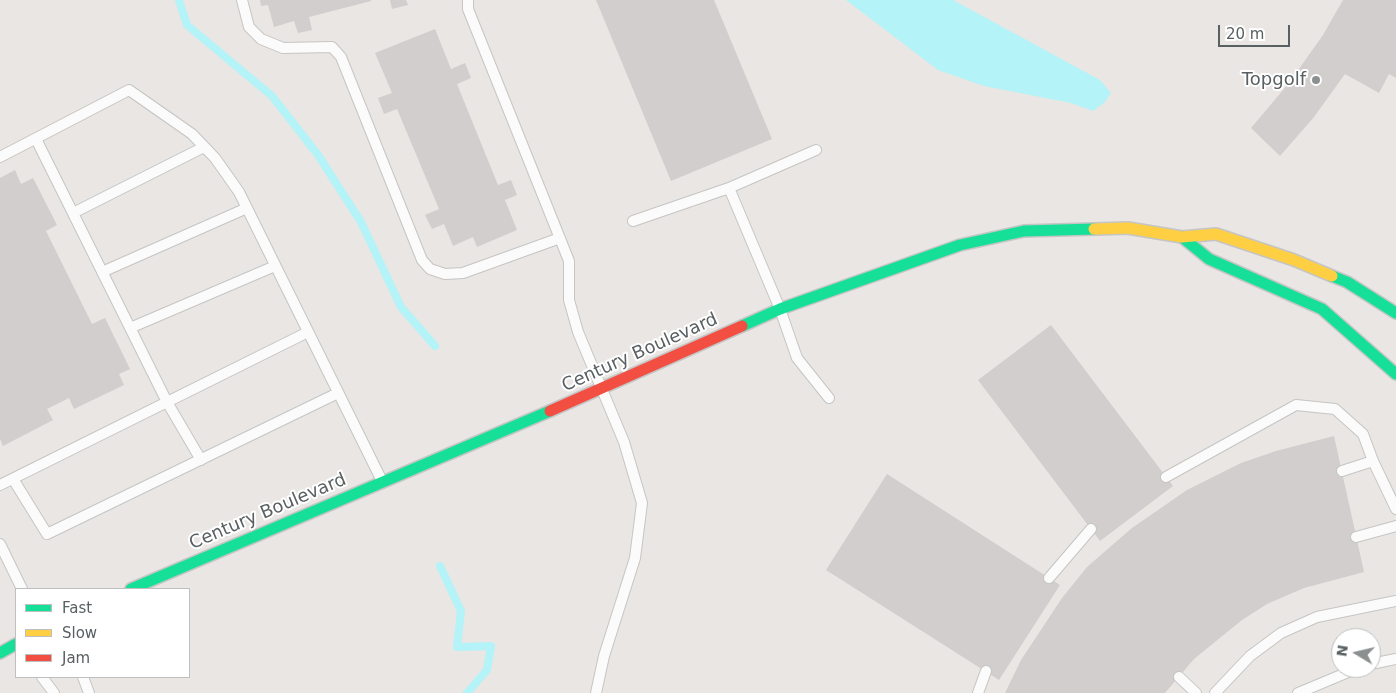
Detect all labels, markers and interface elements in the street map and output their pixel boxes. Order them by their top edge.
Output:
scale bar [1221,15,1294,47]
text: 20 m [1226,25,1264,43]
place label: Topgolf [1242,69,1306,91]
marker: Topgolf [1310,74,1322,86]
street label: Century Boulevard [559,309,721,397]
street label: Century Boulevard [186,469,350,555]
legend [15,588,190,678]
text: Fast [62,599,92,617]
text: Slow [62,624,97,642]
north arrow [1331,628,1381,678]
text: N [1333,644,1351,658]
text: Jam [62,649,90,667]

